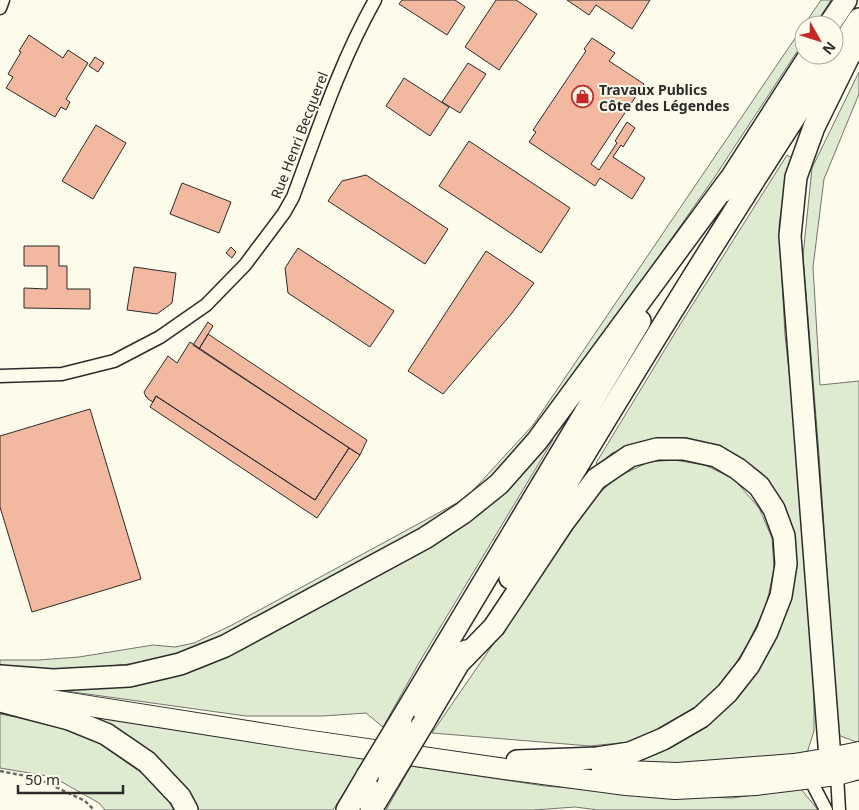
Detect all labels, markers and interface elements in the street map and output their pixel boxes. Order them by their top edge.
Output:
north arrow [794,15,844,65]
text: N [819,38,840,59]
street label: Rue Henri Becquerel [266,69,332,201]
place label: Travaux Publics Côte des Légendes [599,80,729,115]
shop icon: Travaux Publics Côte des Légendes [571,85,595,109]
scale bar [18,762,122,794]
text: 50 m [25,769,60,789]

